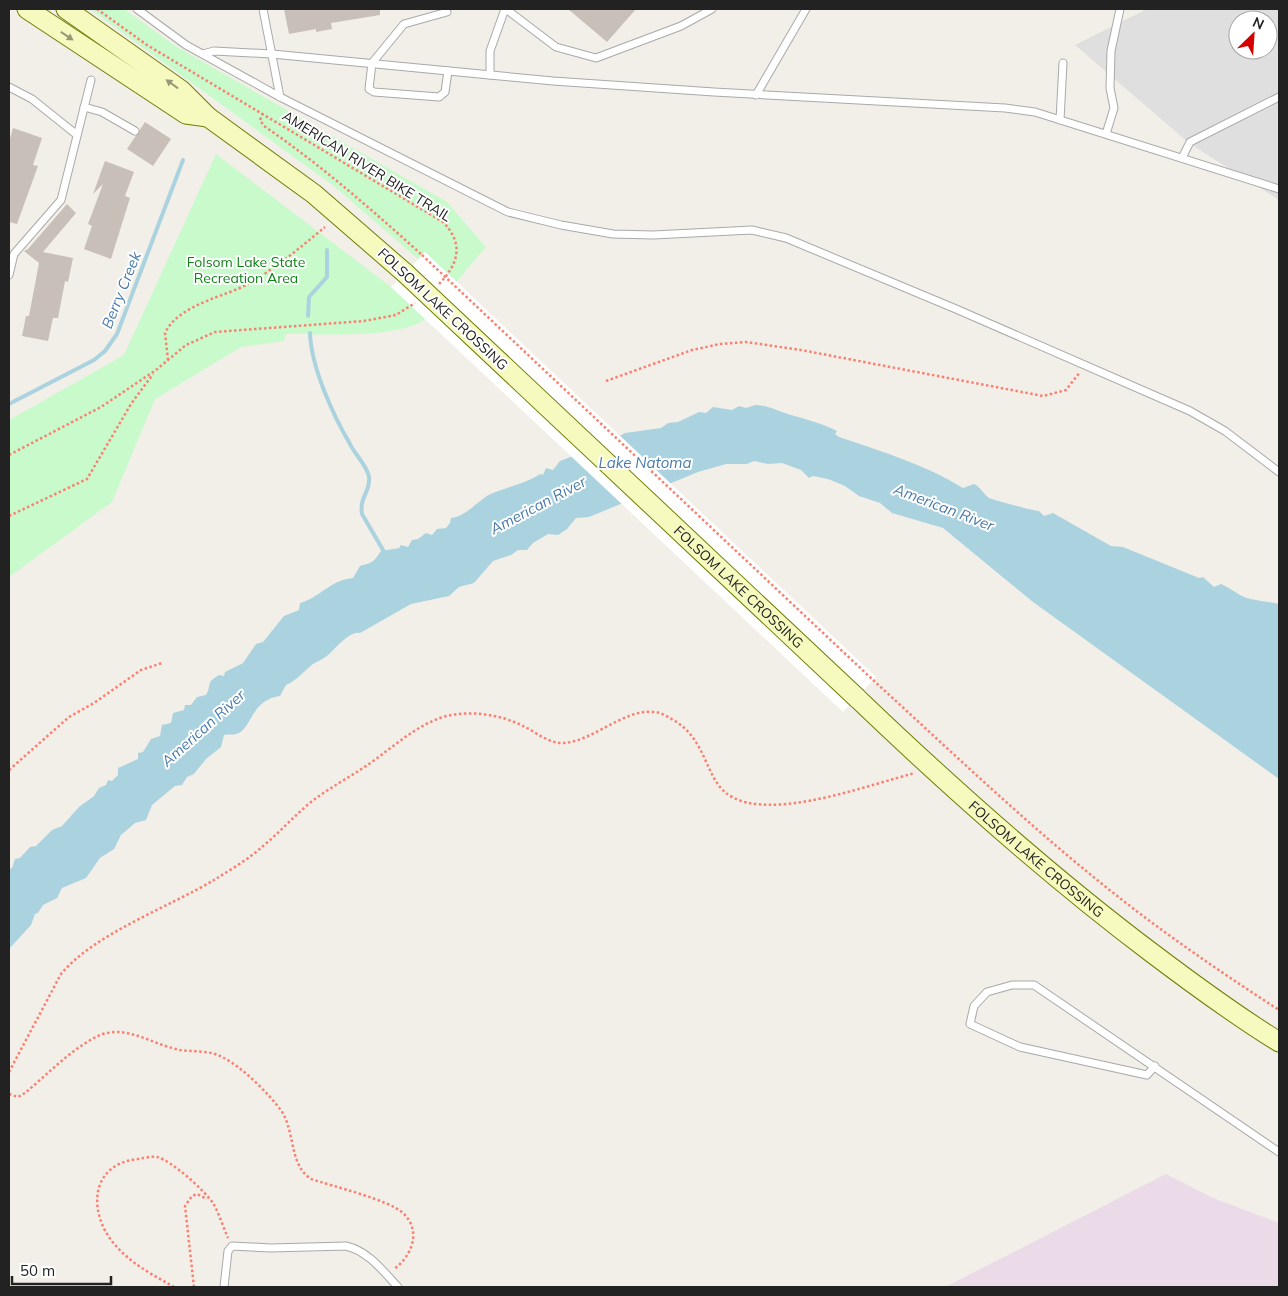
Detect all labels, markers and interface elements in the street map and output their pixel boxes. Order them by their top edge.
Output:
north arrow [1228,10,1278,60]
text: N [1250,13,1267,34]
one-way arrow [60,31,74,41]
one-way arrow [165,79,179,89]
street label: AMERICAN RIVER BIKE TRAIL [279,107,455,226]
street label: FOLSOM LAKE CROSSING [374,244,512,374]
water label: Berry Creek [97,248,145,331]
park label: Folsom Lake State Recreation Area [187,253,305,287]
water label: Lake Natoma [599,453,691,472]
water label: American River [486,472,590,539]
water label: American River [890,479,997,535]
street label: FOLSOM LAKE CROSSING [670,521,807,652]
water label: American River [157,685,249,771]
street label: FOLSOM LAKE CROSSING [965,797,1107,921]
scale bar [12,1254,111,1286]
text: 50 m [20,1261,55,1280]

